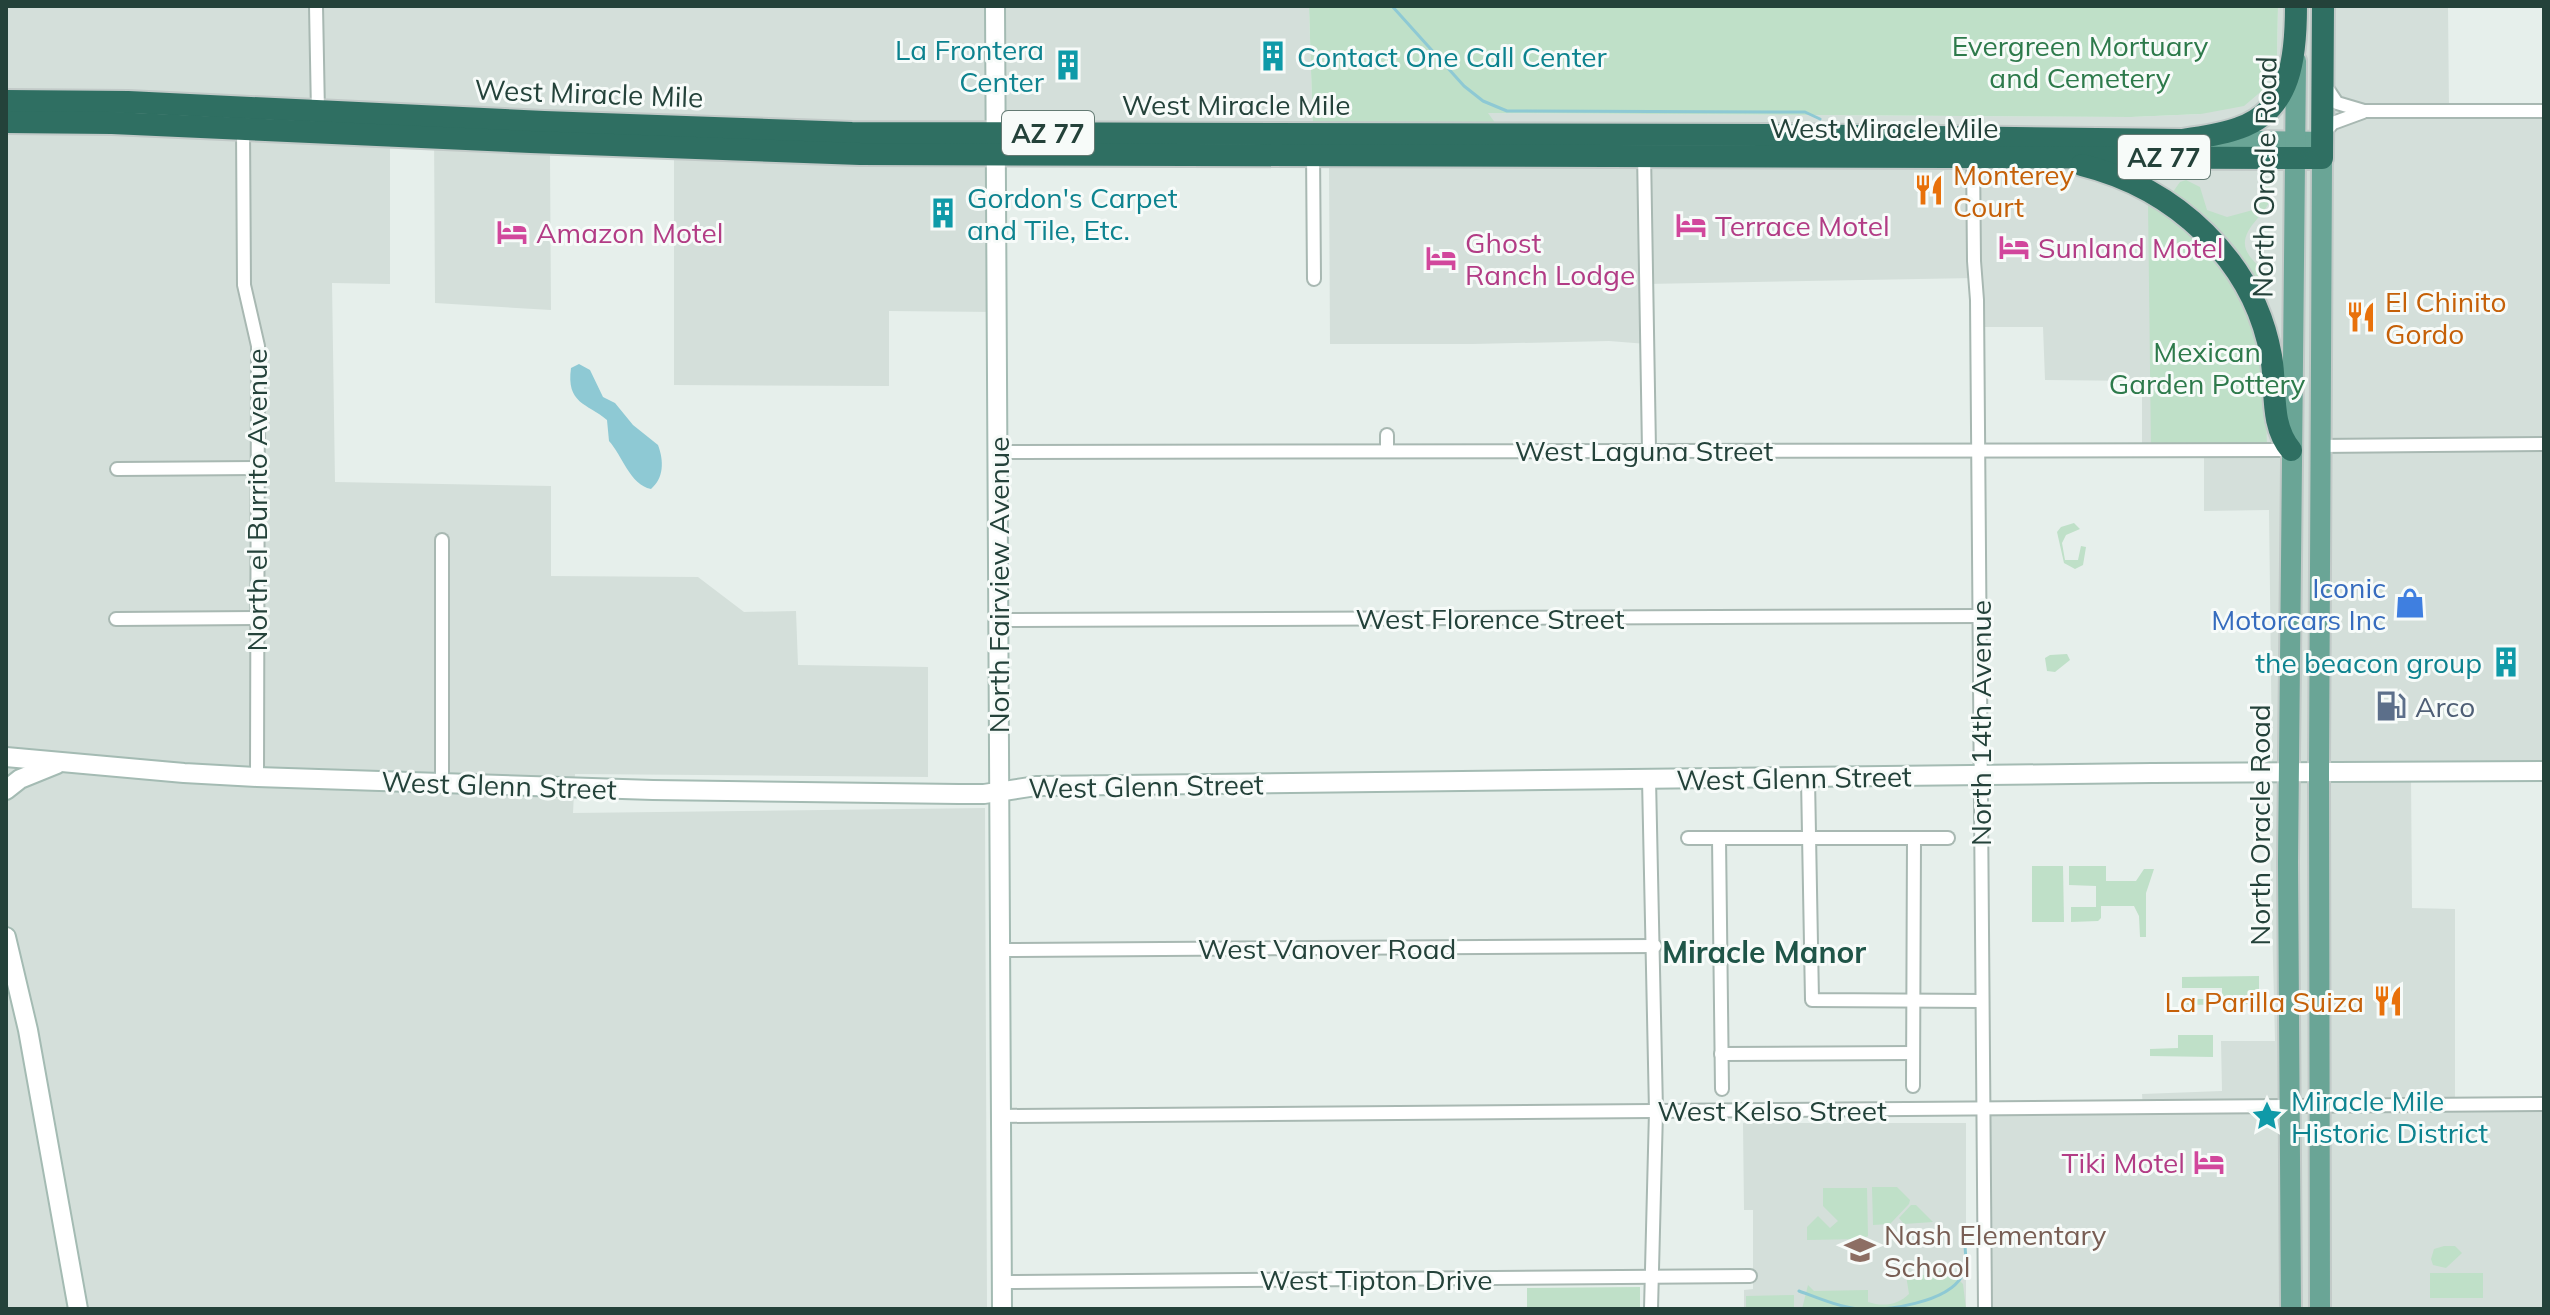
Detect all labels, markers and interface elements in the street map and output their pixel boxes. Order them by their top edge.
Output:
park label: Evergreen Mortuary and Cemetery [1952,28,2208,95]
place label: La Frontera Center [895,32,1045,99]
building icon: Contact One Call Center [1256,39,1290,73]
place label: Contact One Call Center [1297,39,1608,74]
building icon: La Frontera Center [1051,48,1085,82]
street label: North Oracle Road [2244,56,2284,298]
street label: West Miracle Mile [474,72,704,114]
street label: West Miracle Mile [1122,87,1350,122]
street label: West Miracle Mile [1770,110,1998,145]
road number: AZ 77 [1002,111,1094,155]
road number: AZ 77 [2118,135,2210,179]
place label: Monterey Court [1953,157,2074,224]
restaurant icon: Monterey Court [1912,173,1946,207]
place label: Gordon's Carpet and Tile, Etc. [967,180,1178,247]
building icon: Gordon's Carpet and Tile, Etc. [926,196,960,230]
hotel icon: Terrace Motel [1674,208,1708,242]
place label: Terrace Motel [1715,208,1890,243]
hotel icon: Amazon Motel [495,215,529,249]
place label: Amazon Motel [536,215,723,250]
place label: Ghost Ranch Lodge [1465,225,1635,292]
hotel icon: Sunland Motel [1997,230,2031,264]
place label: Sunland Motel [2038,230,2223,265]
hotel icon: Ghost Ranch Lodge [1424,241,1458,275]
place label: El Chinito Gordo [2385,284,2506,351]
restaurant icon: El Chinito Gordo [2344,300,2378,334]
park label: Mexican Garden Pottery [2109,334,2305,401]
street label: North el Burrito Avenue [239,348,274,652]
street label: West Laguna Street [1515,433,1774,468]
street label: North Fairview Avenue [981,437,1016,733]
place label: Iconic Motorcars Inc [2211,570,2386,637]
shop icon: Iconic Motorcars Inc [2393,586,2427,620]
street label: North 14th Avenue [1963,600,1998,846]
street label: West Florence Street [1355,601,1625,636]
place label: the beacon group [2255,645,2482,680]
building icon: the beacon group [2489,645,2523,679]
fuel station icon: Arco [2374,689,2408,723]
place label: Arco [2415,689,2475,724]
street label: North Oracle Road [2242,704,2277,946]
street label: West Glenn Street [1676,758,1912,798]
street label: West Glenn Street [381,763,617,807]
street label: West Glenn Street [1028,766,1264,806]
street label: West Vanover Road [1198,931,1456,966]
district label: Miracle Manor [1662,933,1866,971]
place label: La Parilla Suiza [2165,984,2364,1019]
restaurant icon: La Parilla Suiza [2371,984,2405,1018]
place label: Miracle Mile Historic District [2291,1083,2488,1150]
street label: West Kelso Street [1657,1093,1887,1128]
place icon: Miracle Mile Historic District [2250,1099,2284,1133]
place label: Tiki Motel [2062,1145,2185,1180]
hotel icon: Tiki Motel [2192,1145,2226,1179]
place label: Nash Elementary School [1884,1217,2107,1284]
school or university icon: Nash Elementary School [1843,1233,1877,1267]
street label: West Tipton Drive [1260,1262,1492,1297]

